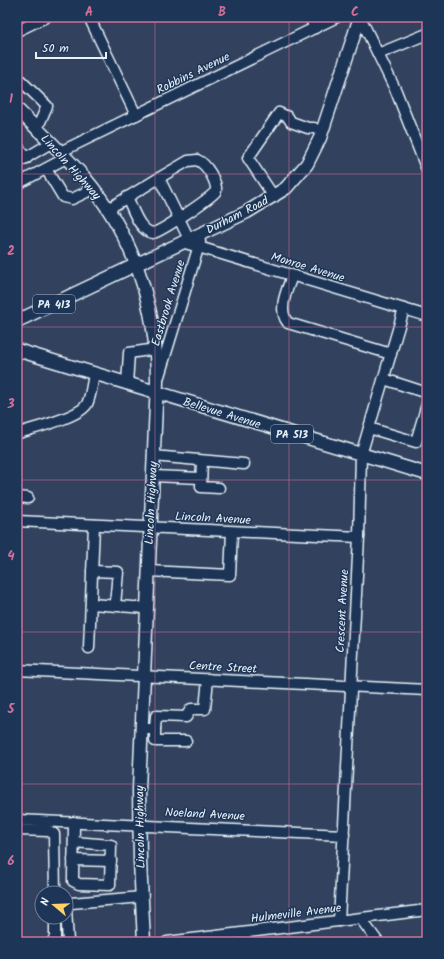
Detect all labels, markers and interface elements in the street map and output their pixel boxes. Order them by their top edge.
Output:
text: A [85,2,93,23]
text: B [218,2,226,23]
text: C [351,2,359,23]
scale bar [36,34,106,60]
text: 50 m [42,39,69,58]
street label: Robbins Avenue [153,47,234,99]
text: 1 [9,89,13,110]
street label: Lincoln Highway [36,130,106,205]
street label: Durham Road [203,191,273,239]
text: 2 [7,241,15,262]
street label: Monroe Avenue [269,247,348,288]
street label: Eastbrook Avenue [146,257,191,349]
road number: PA 413 [33,295,75,313]
street label: Bellevue Avenue [180,393,264,435]
text: 3 [6,394,15,415]
road number: PA 513 [271,425,313,443]
street label: Lincoln Highway [140,461,163,545]
street label: Lincoln Avenue [174,507,252,530]
text: 4 [7,546,15,567]
street label: Crescent Avenue [331,568,354,653]
street label: Centre Street [188,656,258,679]
text: 5 [7,699,16,720]
street label: Lincoln Highway [130,785,151,869]
street label: Noeland Avenue [165,803,246,826]
text: 6 [7,851,15,872]
north arrow [34,885,74,925]
text: N [36,896,55,908]
street label: Hulmeville Avenue [250,898,343,928]

